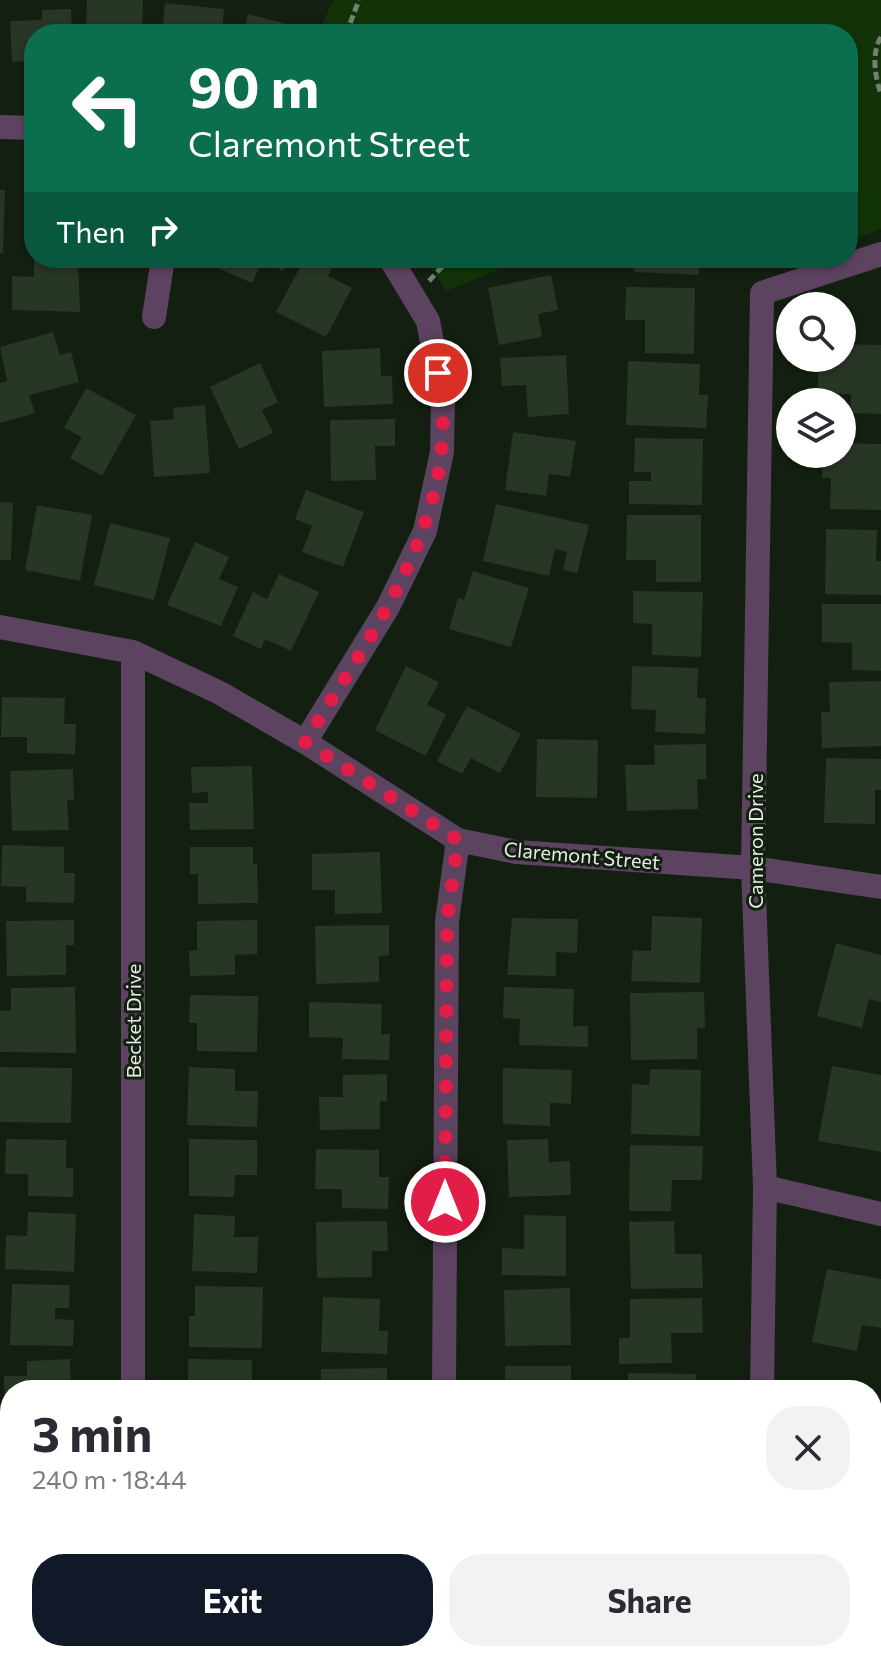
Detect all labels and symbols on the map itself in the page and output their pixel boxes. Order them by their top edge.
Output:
pin [404,339,472,407]
street label: Cameron Drive [743,773,767,909]
street label: Claremont Street [503,836,661,874]
street label: Becket Drive [121,964,145,1078]
position arrow [403,1160,487,1244]

